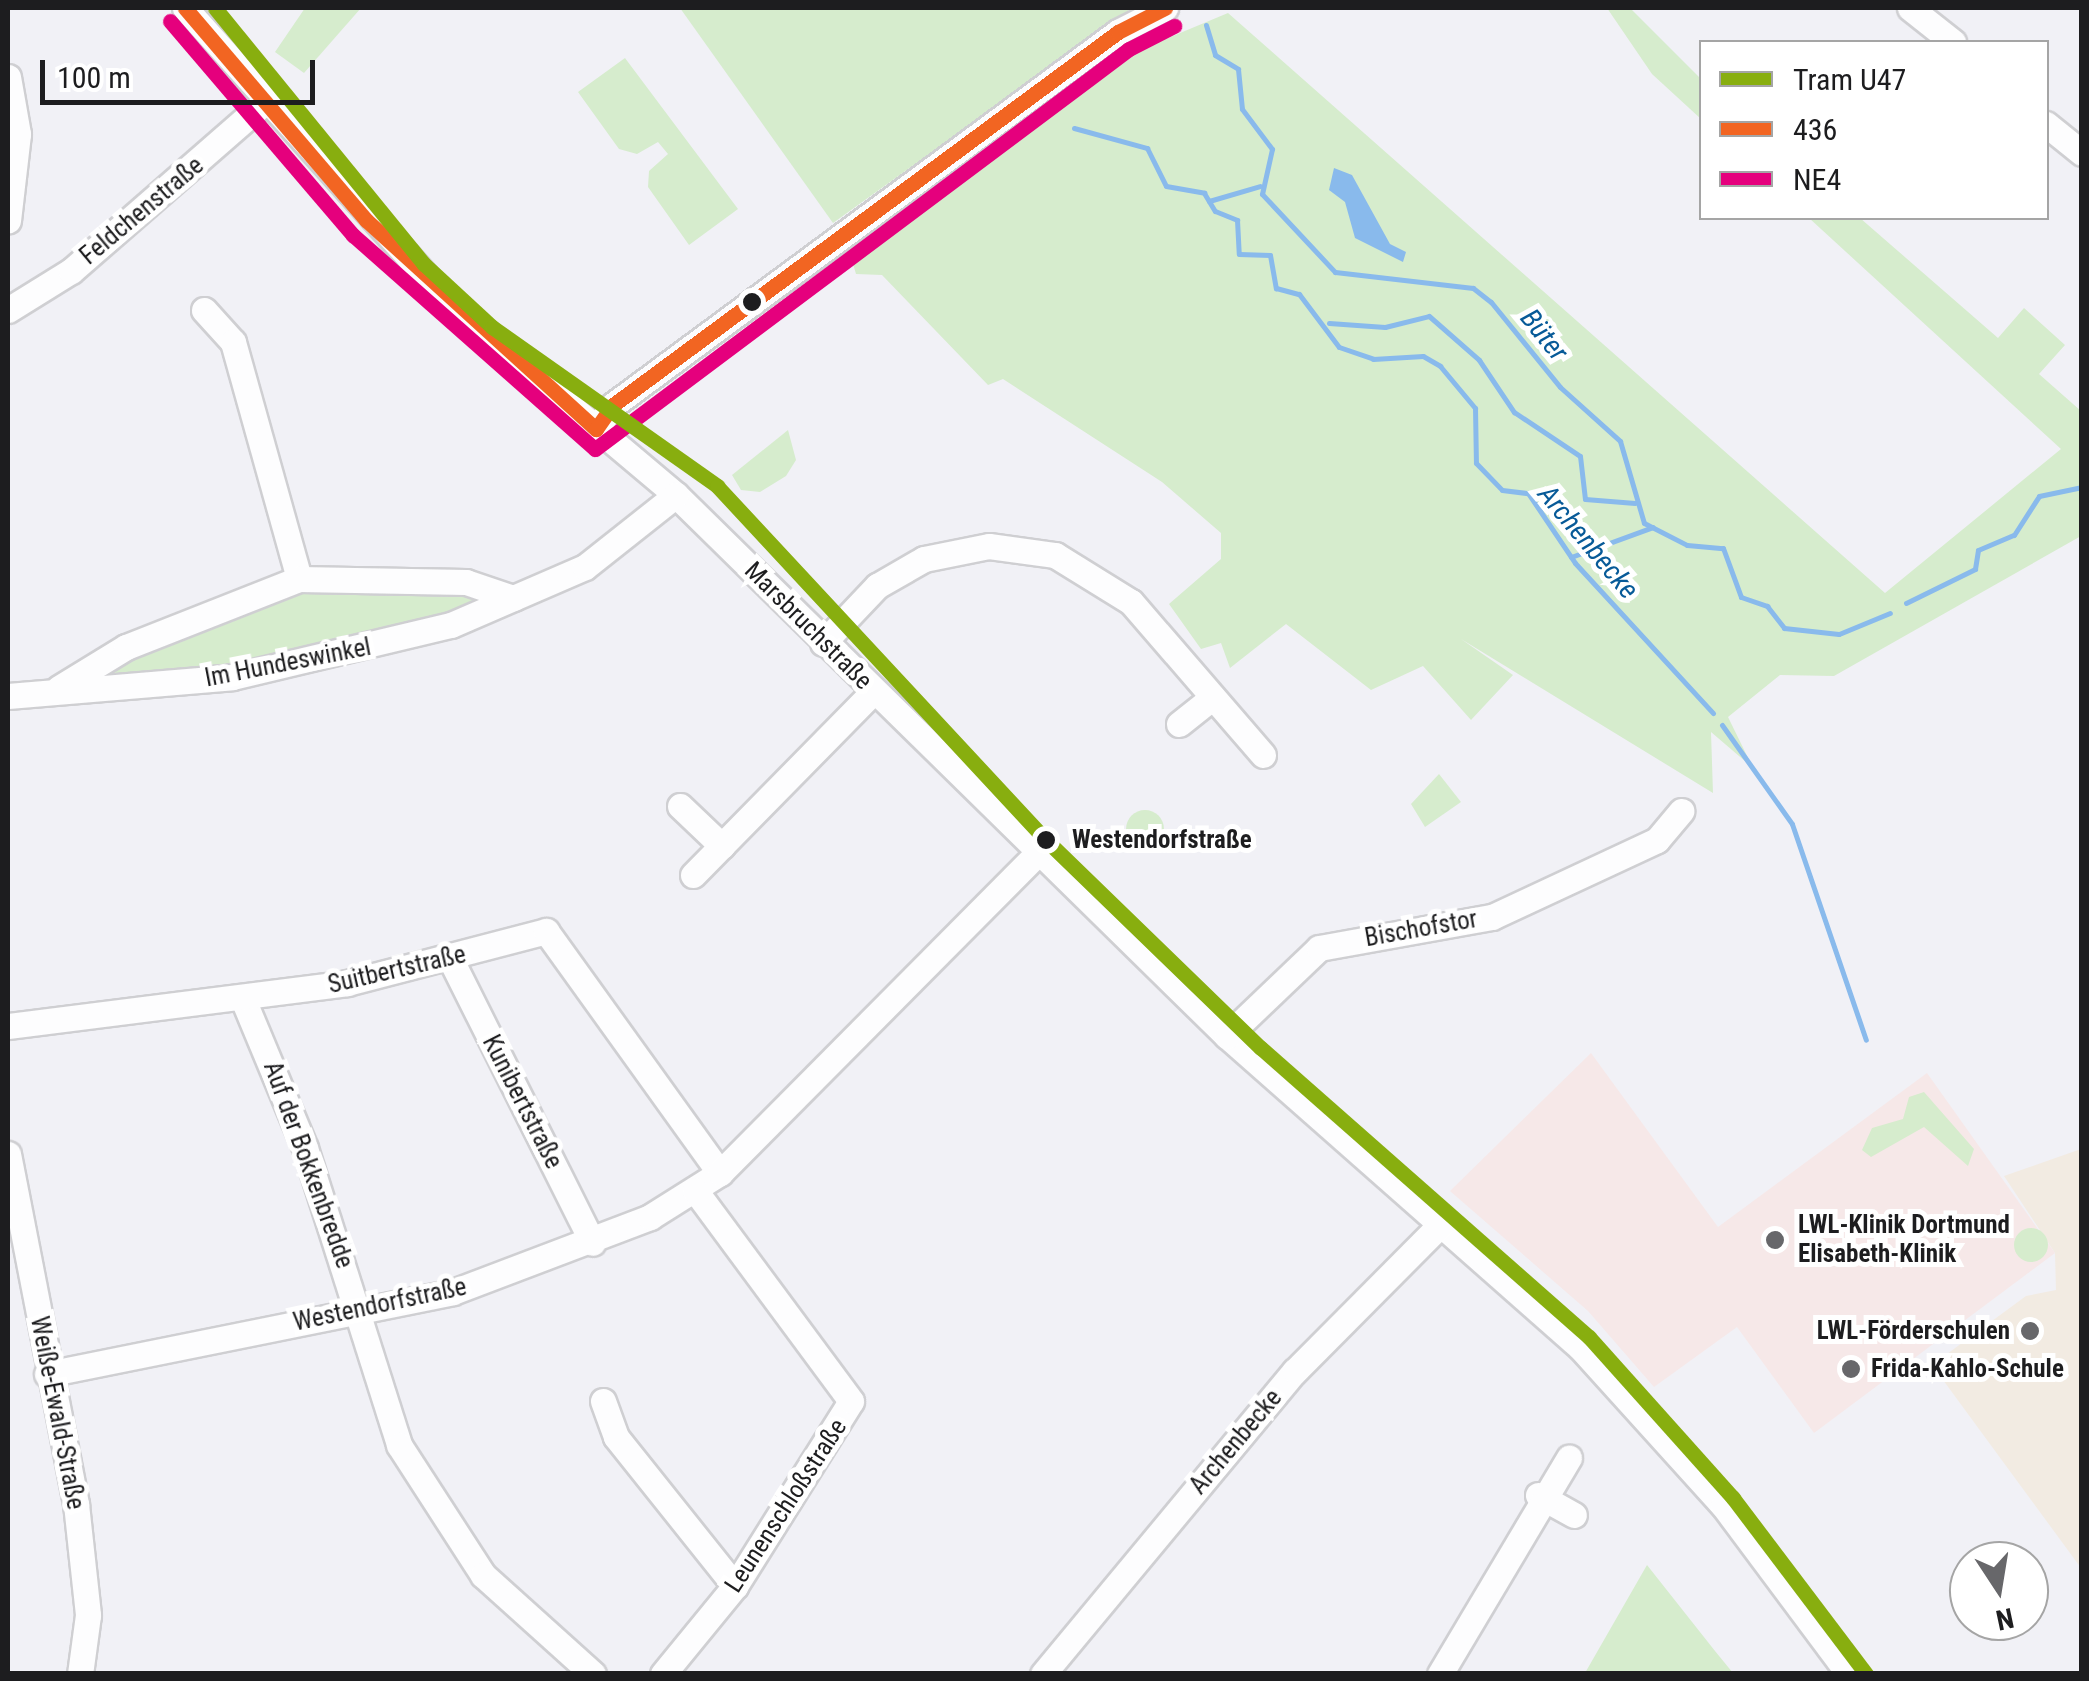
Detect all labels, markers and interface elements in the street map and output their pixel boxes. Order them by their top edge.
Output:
scale bar [45,40,320,102]
legend [1699,40,2049,220]
text: 100 m [57,60,131,95]
text: Tram U47 [1793,62,1906,97]
text: 436 [1793,112,1837,147]
street label: Feldchenstraße [74,151,210,271]
text: NE4 [1793,162,1841,197]
unlabelled marker [742,292,762,312]
water label: Büter [1513,302,1575,368]
water label: Archenbecke [1531,478,1645,606]
street label: Marsbruchstraße [738,556,878,696]
street label: Im Hundeswinkel [202,632,374,694]
marker: Westendorfstraße [1029,823,1063,857]
place label: Westendorfstraße [1072,825,1252,855]
street label: Bischofstor [1362,904,1480,954]
street label: Suitbertstraße [325,940,469,1000]
street label: Kunibertstraße [476,1030,568,1174]
street label: Auf der Bokkenbredde [257,1058,359,1272]
place label: LWL-Klinik Dortmund Elisabeth-Klinik [1798,1211,2010,1270]
marker: LWL-Klinik Dortmund Elisabeth-Klinik [1762,1227,1788,1253]
street label: Westendorfstraße [291,1272,469,1338]
street label: Weiße-Ewald-Straße [24,1314,90,1512]
place label: LWL-Förderschulen [1817,1316,2010,1346]
marker: LWL-Förderschulen [2019,1320,2041,1342]
place label: Frida-Kahlo-Schule [1871,1354,2064,1384]
marker: Frida-Kahlo-Schule [1840,1358,1862,1380]
street label: Archenbecke [1184,1383,1288,1501]
street label: Leunenschloßstraße [719,1414,853,1598]
north arrow [1949,1541,2049,1641]
text: N [1993,1601,2017,1637]

